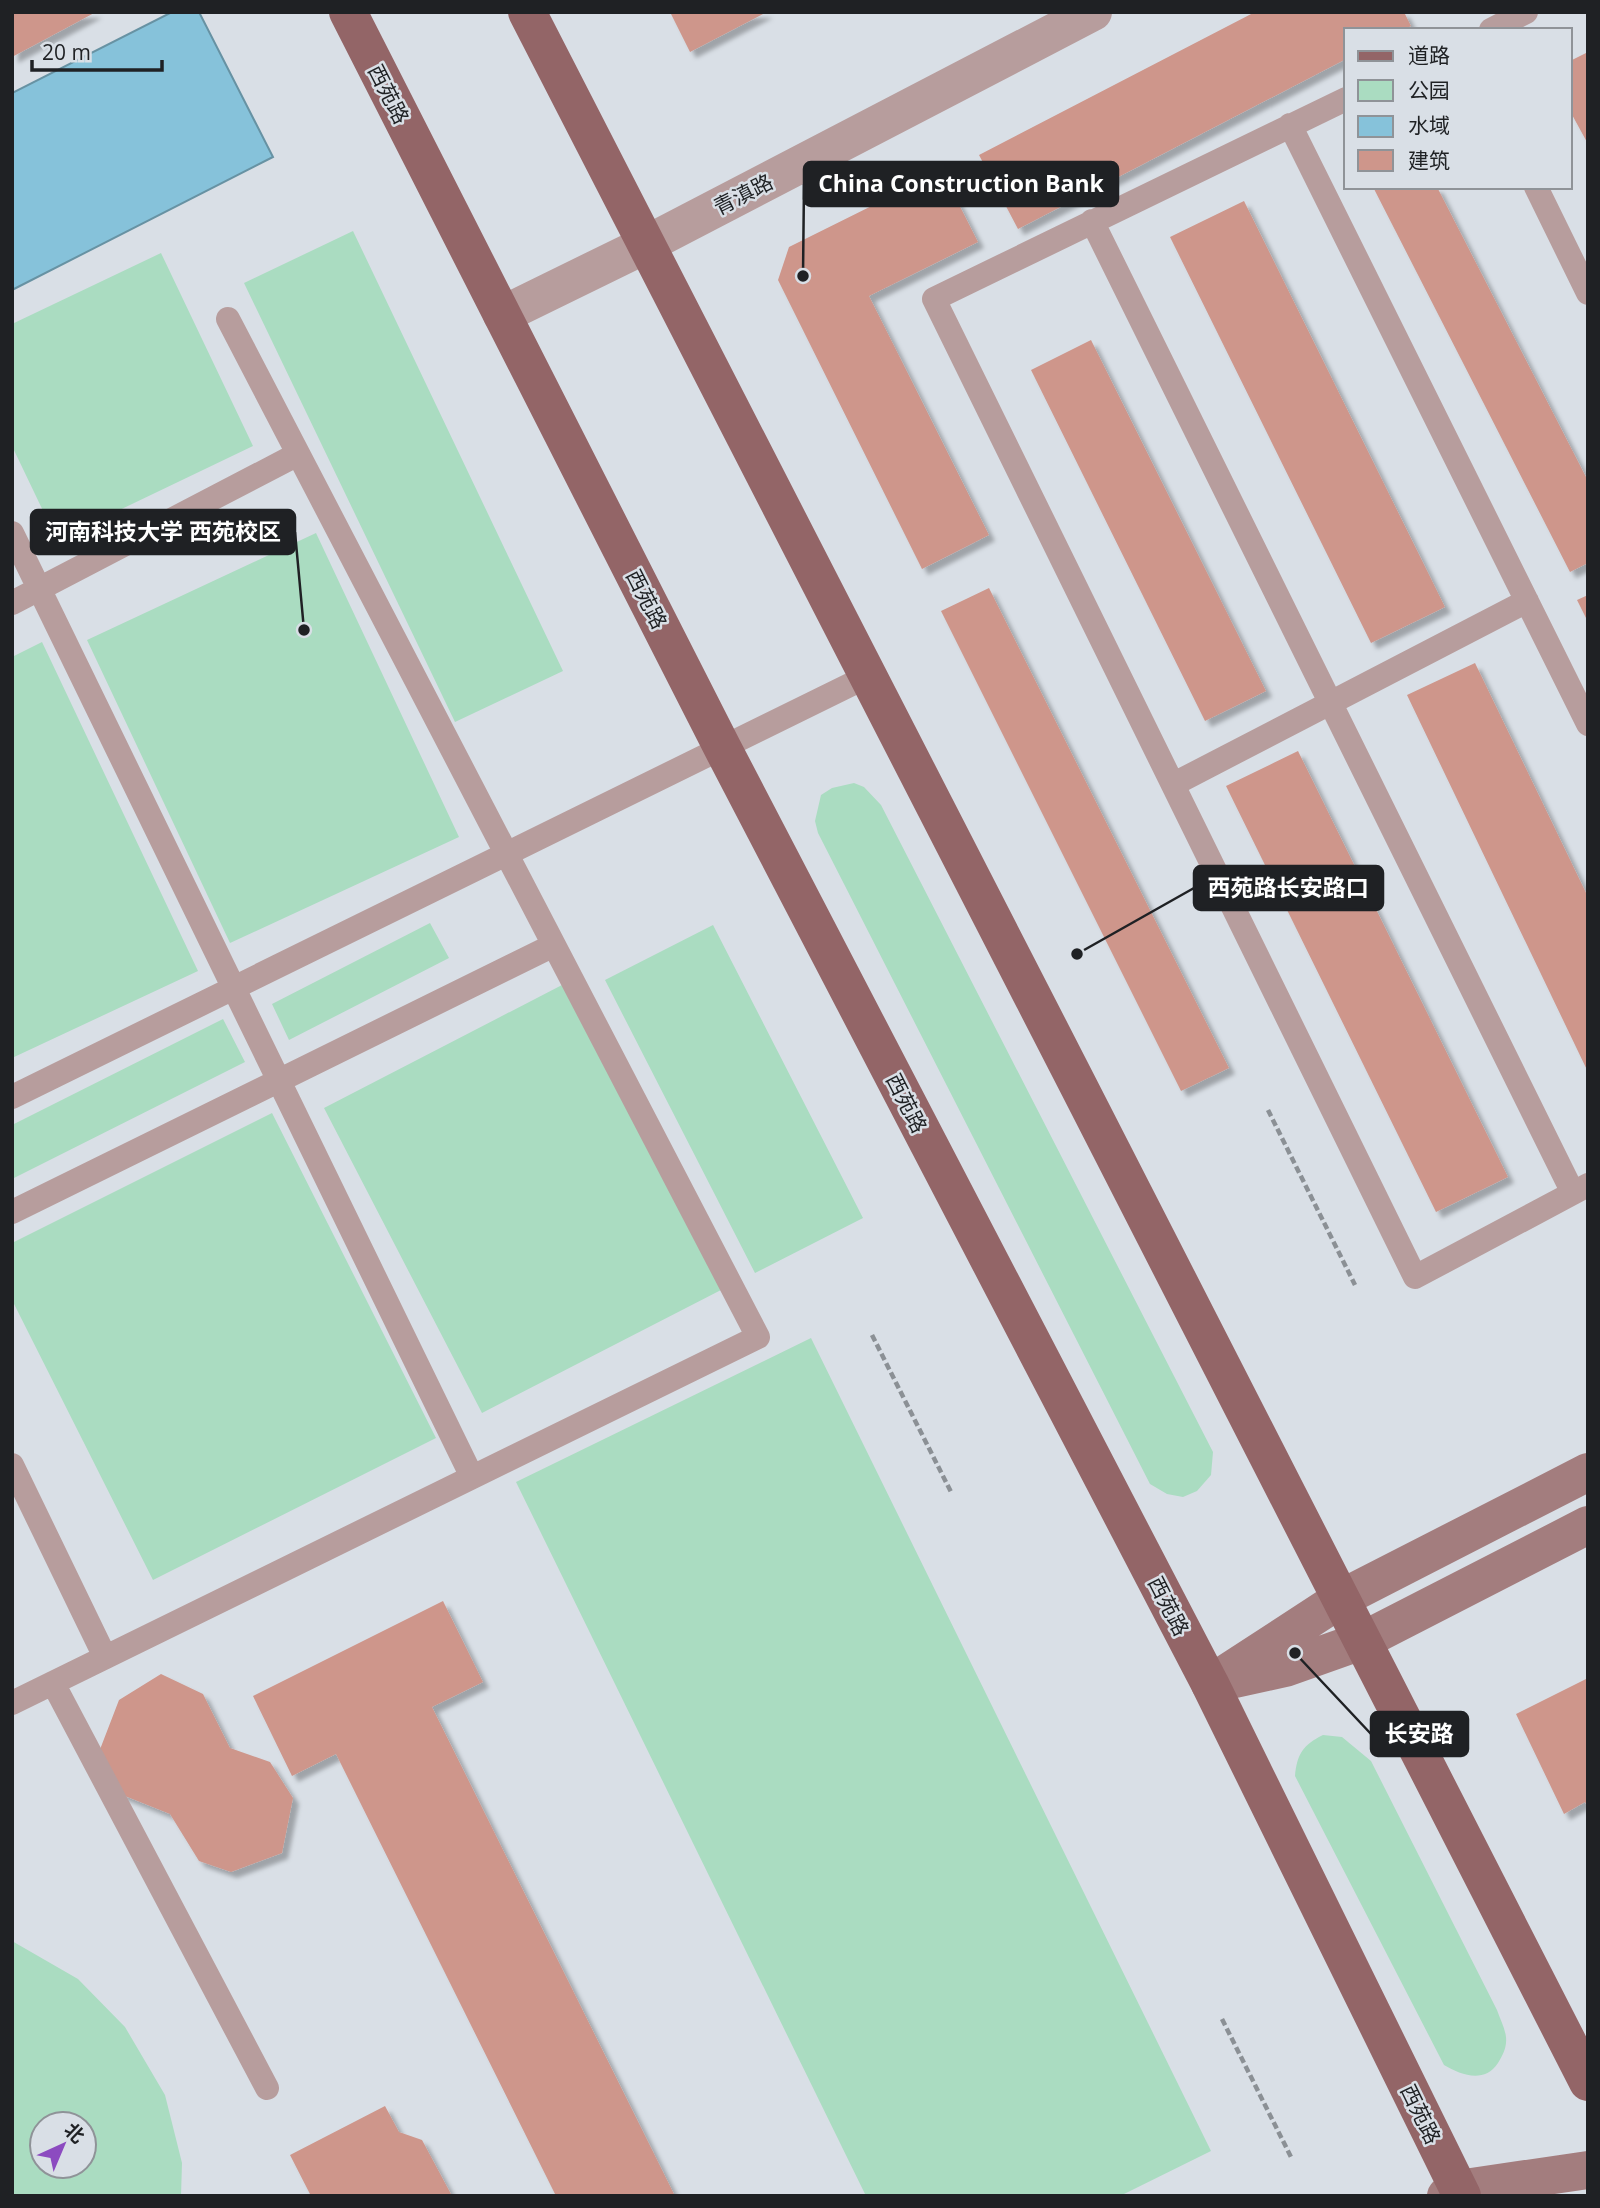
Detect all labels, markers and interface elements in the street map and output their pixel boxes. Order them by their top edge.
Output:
scale bar [32,28,161,72]
legend [1344,28,1572,189]
text: 20 m [42,38,91,66]
text: 道路 [1408,41,1450,69]
street label: 西苑路 [362,60,416,128]
text: 公园 [1408,76,1450,104]
text: 水域 [1408,111,1450,139]
text: 建筑 [1408,146,1450,174]
callout: China Construction Bank [804,162,1118,206]
street label: 青滇路 [709,167,777,221]
text: China Construction Bank [818,167,1105,199]
callout: 河南科技大学 西苑校区 [31,510,295,554]
text: 河南科技大学 西苑校区 [45,515,281,547]
street label: 西苑路 [620,565,674,633]
callout: 西苑路长安路口 [1194,866,1383,910]
text: 西苑路长安路口 [1208,871,1369,903]
street label: 西苑路 [880,1069,934,1137]
street label: 西苑路 [1142,1572,1196,1640]
callout: 长安路 [1371,1712,1468,1756]
text: 长安路 [1385,1717,1454,1749]
street label: 西苑路 [1395,2080,1447,2148]
north arrow [28,2110,98,2180]
text: 北 [59,2117,91,2149]

